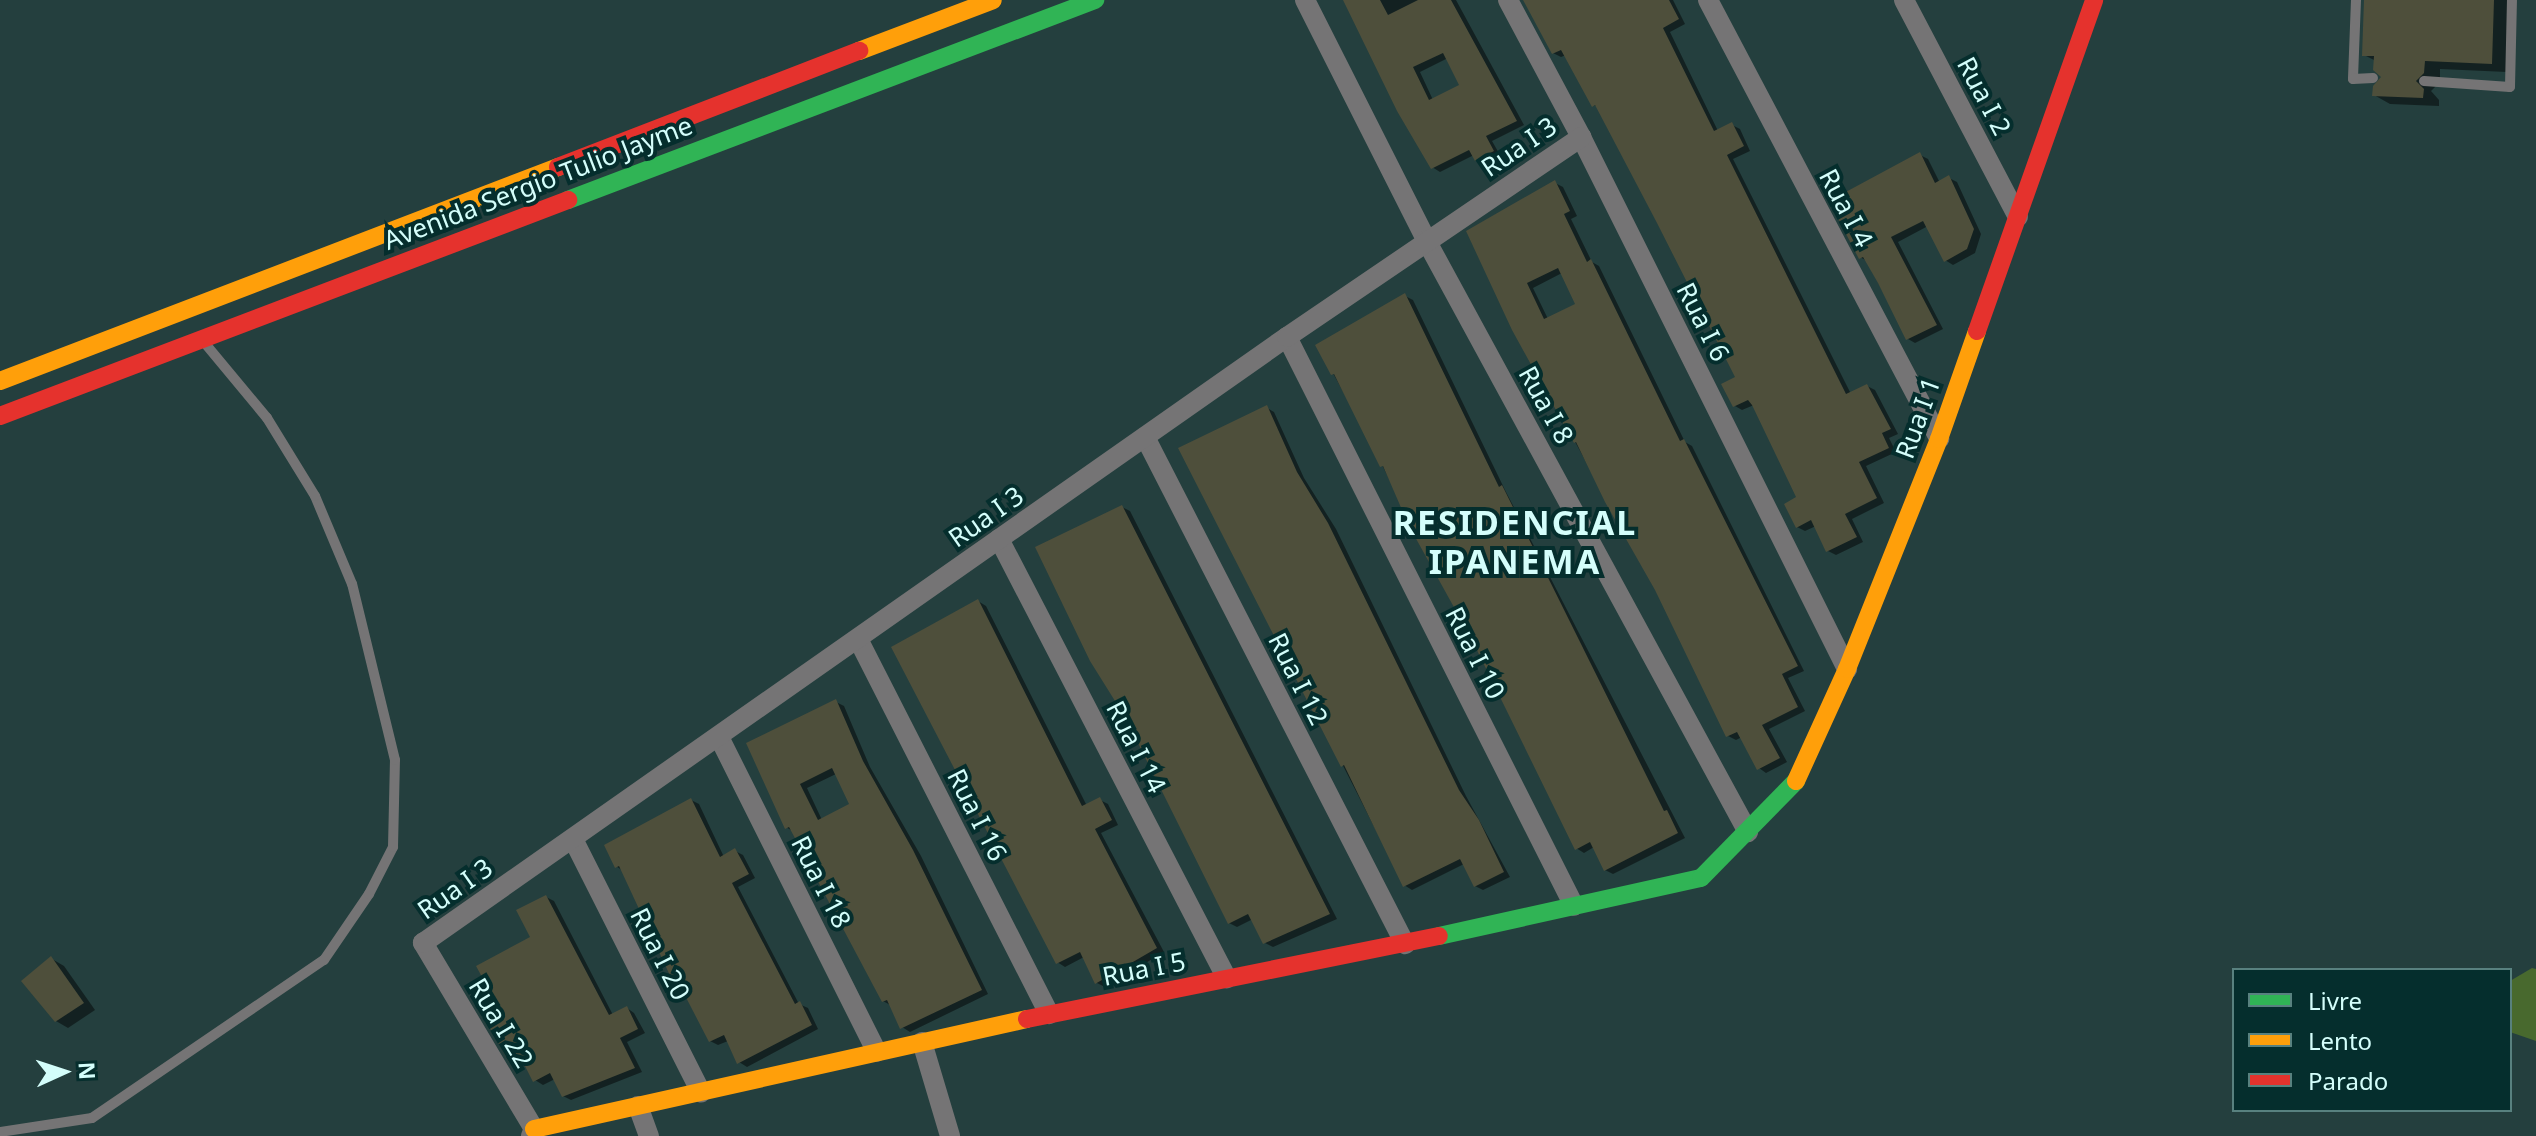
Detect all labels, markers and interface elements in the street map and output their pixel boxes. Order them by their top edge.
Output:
street label: Rua I 2 [1951,52,2017,140]
street label: Avenida Sergio Tulio Jayme [379,110,697,256]
street label: Rua I 3 [1475,111,1563,183]
street label: Rua I 4 [1813,164,1879,252]
street label: Rua I 6 [1670,277,1736,367]
street label: Rua I 8 [1512,361,1580,449]
street label: Rua I 1 [1889,373,1947,463]
street label: Rua I 3 [943,480,1029,554]
district label: RESIDENCIAL IPANEMA [1393,502,1637,582]
street label: Rua I 10 [1439,602,1511,704]
street label: Rua I 12 [1262,628,1334,730]
street label: Rua I 14 [1100,696,1172,798]
street label: Rua I 16 [941,764,1013,866]
street label: Rua I 18 [785,831,857,933]
street label: Rua I 3 [412,852,498,926]
street label: Rua I 20 [624,903,696,1005]
street label: Rua I 5 [1100,946,1188,992]
legend [2232,968,2512,1112]
street label: Rua I 22 [462,973,540,1073]
text: Livre [2308,984,2362,1017]
text: Lento [2308,1024,2372,1057]
north arrow [24,1032,104,1112]
text: N [73,1061,103,1080]
text: Parado [2308,1064,2388,1097]

